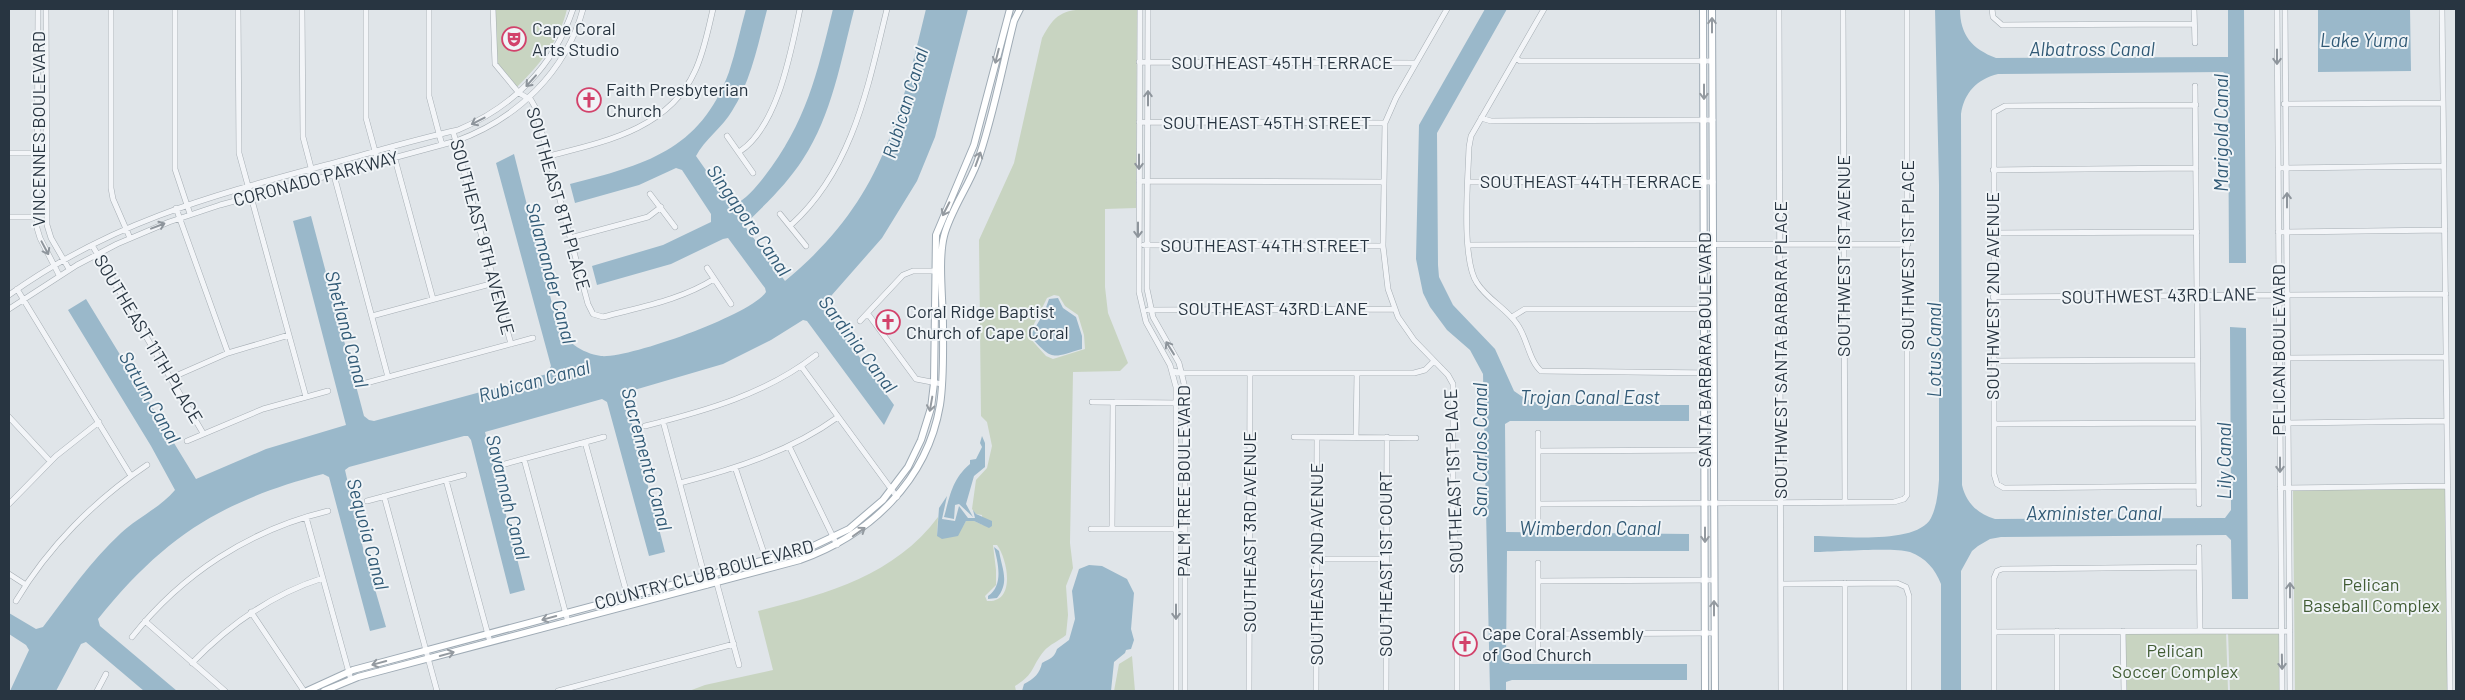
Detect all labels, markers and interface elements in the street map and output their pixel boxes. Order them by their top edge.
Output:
place label: Cape Coral Arts Studio [532,17,619,60]
one-way arrow [1707,17,1717,34]
theatre icon: Cape Coral Arts Studio [501,26,527,52]
water label: Lake Yuma [2320,28,2408,51]
street label: VINCENNES BOULEVARD [27,31,49,227]
water label: Albatross Canal [2029,37,2155,60]
water label: Rubican Canal [877,44,932,161]
one-way arrow [992,47,1001,63]
one-way arrow [2272,49,2282,65]
street label: SOUTHEAST 45TH TERRACE [1171,51,1393,73]
water label: Marigold Canal [2209,73,2232,192]
one-way arrow [525,74,537,87]
place label: Faith Presbyterian Church [606,78,748,121]
one-way arrow [1699,84,1709,100]
church icon: Faith Presbyterian Church [576,87,602,113]
one-way arrow [1143,90,1153,106]
street label: SOUTHEAST 8TH PLACE [522,105,596,293]
street label: SOUTHEAST 45TH STREET [1163,111,1371,133]
one-way arrow [471,116,486,126]
street label: SOUTHEAST 9TH AVENUE [446,137,520,337]
street label: CORONADO PARKWAY [231,145,401,211]
one-way arrow [974,152,983,168]
one-way arrow [1134,154,1144,170]
street label: SOUTHWEST 1ST AVENUE [1832,155,1854,357]
water label: Singapore Canal [702,160,797,281]
street label: SOUTHWEST 1ST PLACE [1896,160,1918,350]
street label: SOUTHEAST 44TH TERRACE [1480,170,1702,192]
street label: SOUTHWEST 2ND AVENUE [1981,192,2003,400]
one-way arrow [2282,192,2291,208]
water label: Salamander Canal [522,200,582,347]
street label: SOUTHWEST SANTA BARBARA PLACE [1769,201,1791,499]
one-way arrow [941,202,951,217]
one-way arrow [150,221,165,230]
one-way arrow [1133,222,1143,238]
street label: SANTA BARBARA BOULEVARD [1693,232,1715,468]
street label: SOUTHEAST 44TH STREET [1160,234,1370,256]
one-way arrow [41,241,51,255]
street label: SOUTHEAST 11TH PLACE [90,250,208,427]
street label: PELICAN BOULEVARD [2267,264,2289,436]
water label: Shetland Canal [321,268,374,391]
street label: SOUTHWEST 43RD LANE [2061,282,2257,308]
water label: Sardinia Canal [814,291,903,397]
street label: SOUTHEAST 43RD LANE [1178,297,1368,319]
place label: Coral Ridge Baptist Church of Cape Coral [906,300,1069,343]
water label: Lotus Canal [1922,302,1945,397]
church icon: Coral Ridge Baptist Church of Cape Coral [875,309,901,335]
one-way arrow [1165,342,1175,356]
water label: Saturn Canal [115,346,187,448]
water label: Rubican Canal [476,354,593,406]
water label: San Carlos Canal [1468,382,1491,517]
water label: Sacremento Canal [617,385,678,534]
street label: PALM TREE BOULEVARD [1172,385,1194,577]
water label: Trojan Canal East [1520,385,1660,408]
street label: SOUTHEAST 1ST PLACE [1439,388,1467,574]
one-way arrow [926,396,936,412]
water label: Lily Canal [2212,422,2235,499]
street label: SOUTHEAST 3RD AVENUE [1238,431,1260,633]
water label: Savannah Canal [482,432,535,563]
one-way arrow [2275,456,2285,473]
street label: SOUTHEAST 2ND AVENUE [1305,463,1327,665]
street label: SOUTHEAST 1ST COURT [1374,471,1396,657]
water label: Sequoia Canal [343,476,395,593]
water label: Axminister Canal [2026,501,2162,524]
water label: Wimberdon Canal [1519,516,1661,539]
one-way arrow [1700,526,1710,543]
one-way arrow [851,527,865,537]
street label: COUNTRY CLUB BOULEVARD [592,534,816,614]
park label: Pelican Baseball Complex [2302,573,2440,616]
one-way arrow [2285,582,2294,598]
one-way arrow [1709,600,1719,616]
one-way arrow [1171,604,1181,620]
one-way arrow [542,614,558,623]
place label: Cape Coral Assembly of God Church [1482,622,1644,665]
church icon: Cape Coral Assembly of God Church [1452,631,1478,657]
park label: Pelican Soccer Complex [2112,639,2239,682]
one-way arrow [439,649,455,658]
one-way arrow [2277,654,2287,670]
one-way arrow [372,659,388,668]

